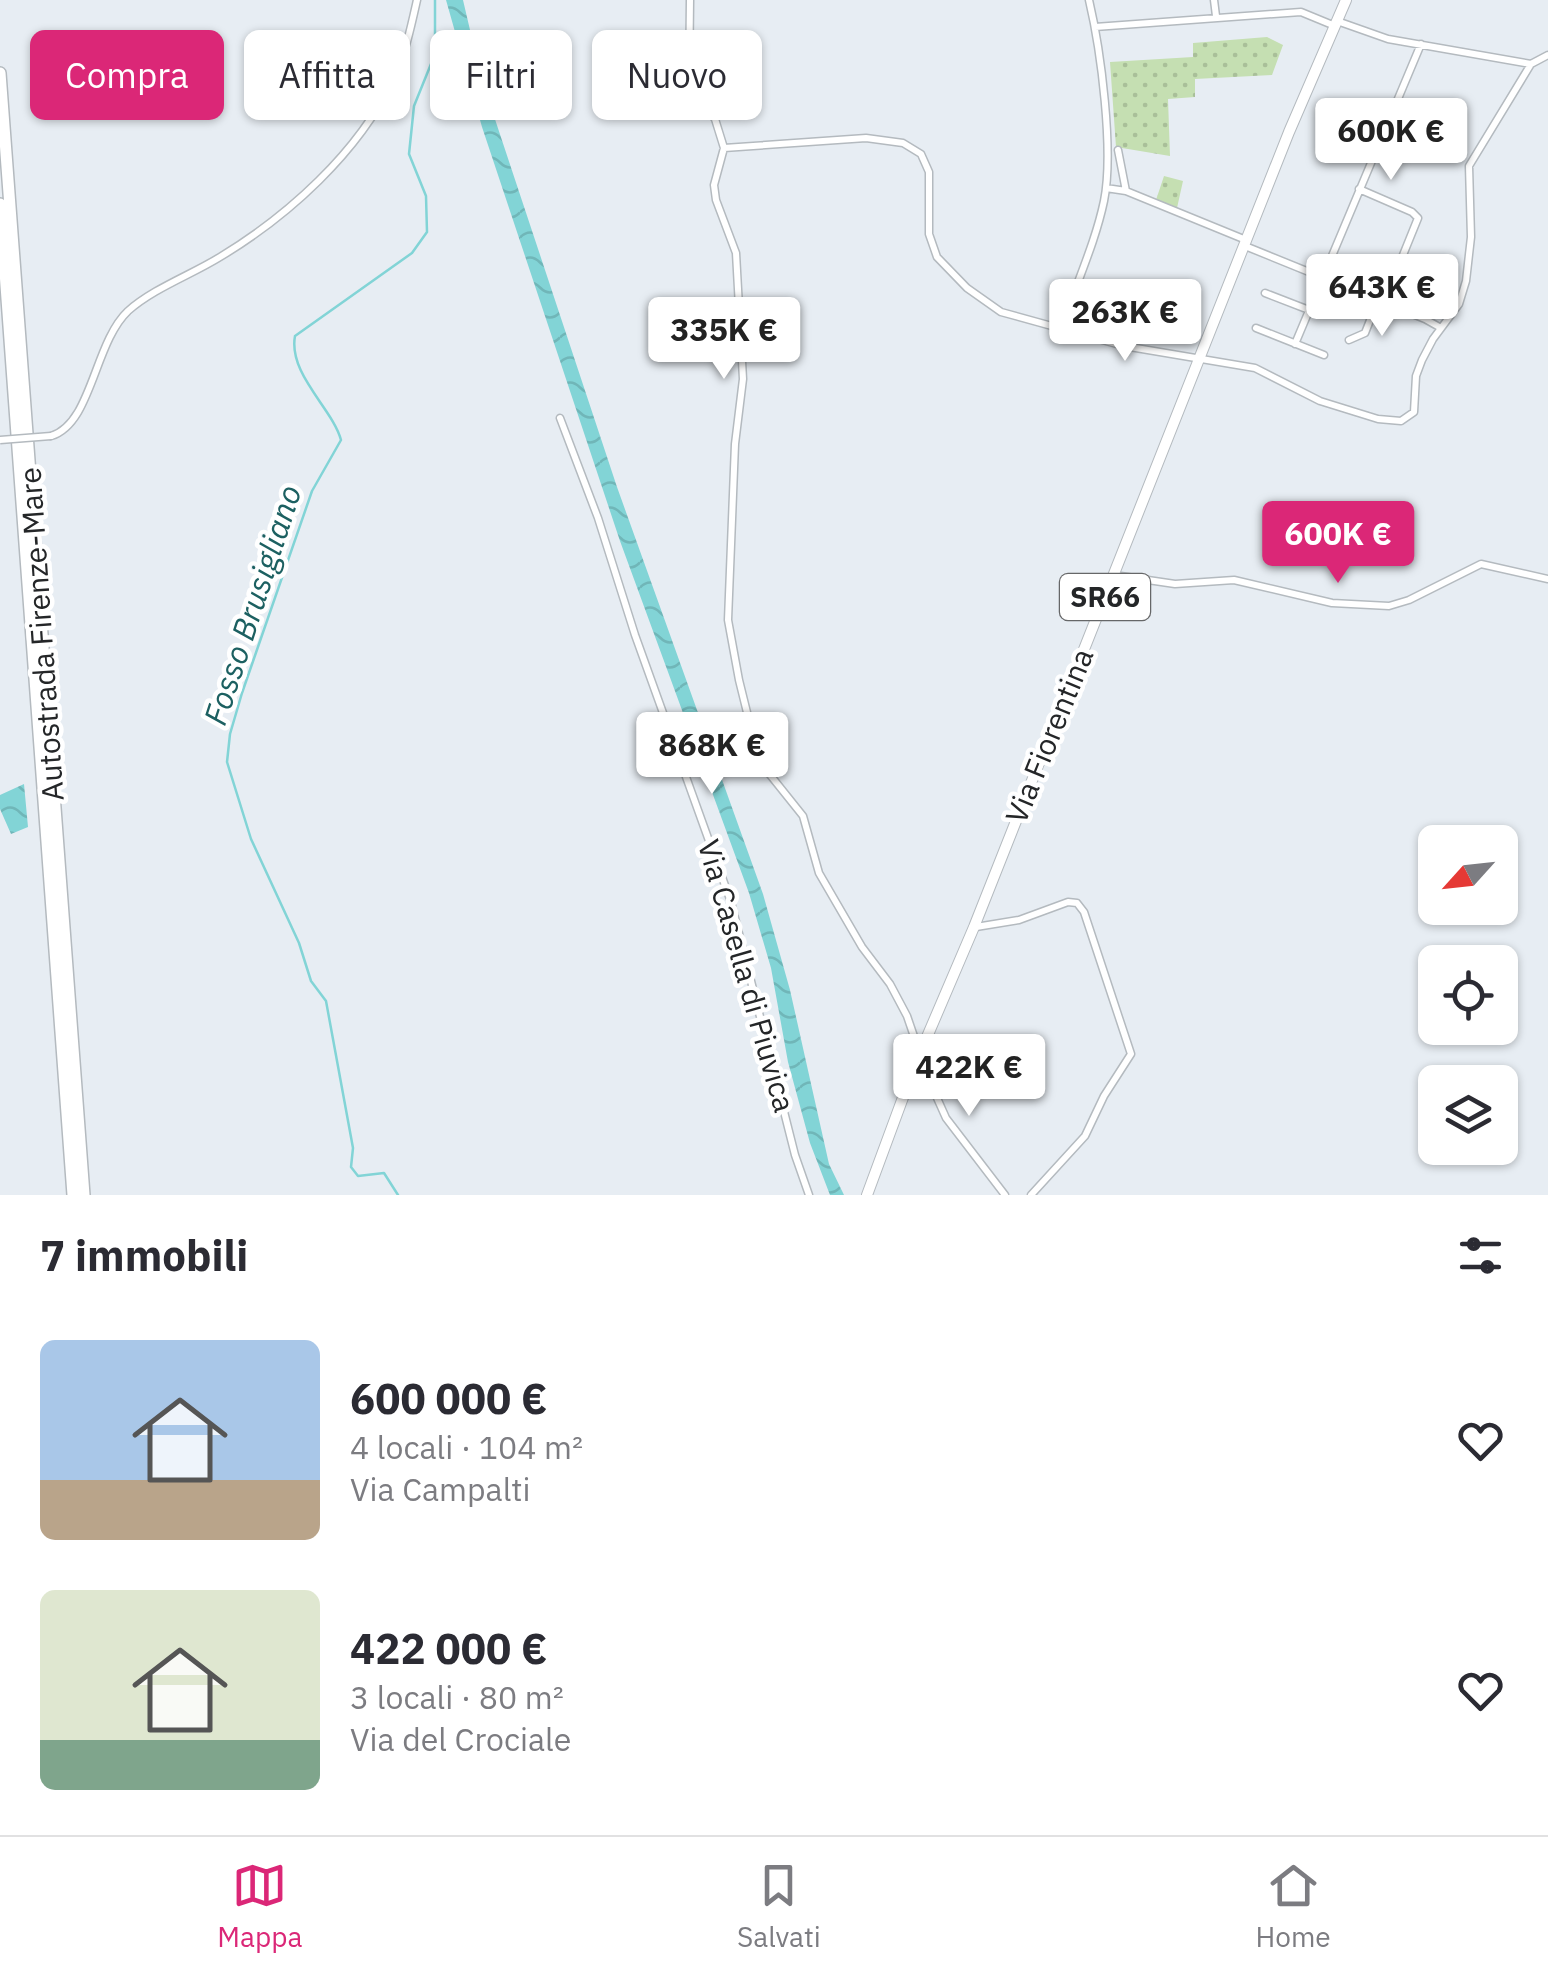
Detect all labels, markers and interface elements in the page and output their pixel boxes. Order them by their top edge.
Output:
chip: Compra [30,30,224,120]
chip: Affitta [244,30,410,120]
chip: Filtri [430,30,572,120]
chip: Nuovo [592,30,762,120]
pin: 600K € [1310,98,1472,183]
text: 600K € [1337,109,1445,151]
pin: 643K € [1301,254,1463,339]
text: 643K € [1328,265,1436,307]
pin: 263K € [1044,279,1206,364]
text: 263K € [1071,290,1179,332]
pin: 335K € [643,297,805,382]
text: 335K € [670,308,778,350]
street label: Autostrada Firenze-Mare [9,466,72,802]
water label: Fosso Brusigliano [193,479,311,730]
pin: 600K € [1257,501,1419,586]
text: 600K € [1284,512,1392,554]
road number: SR66 [1060,574,1150,620]
street label: Via Fiorentina [996,642,1101,829]
pin: 868K € [631,712,793,797]
text: 868K € [658,723,766,765]
north arrow [1418,825,1518,925]
map controls [1418,825,1518,1165]
street label: Via Casella di Piuvica [690,835,805,1116]
button: locate [1418,945,1518,1045]
pin: 422K € [888,1034,1050,1119]
text: 422K € [915,1045,1023,1087]
button: layers [1418,1065,1518,1165]
text: 7 immobili [40,1228,248,1283]
icon: filters [1453,1228,1508,1283]
text: 600 000 € [350,1371,547,1426]
icon: home [120,1380,240,1500]
icon: heart [1453,1413,1508,1468]
text: 4 locali · 104 m² [350,1426,583,1468]
text: Via Campalti [350,1468,530,1510]
text: 422 000 € [350,1621,547,1676]
icon: home [120,1630,240,1750]
icon: heart [1453,1663,1508,1718]
text: 3 locali · 80 m² [350,1676,564,1718]
text: Via del Crociale [350,1718,571,1760]
tab: Mappa [217,1858,302,1955]
tab: Salvati [737,1858,821,1955]
tab: Home [1255,1858,1331,1955]

